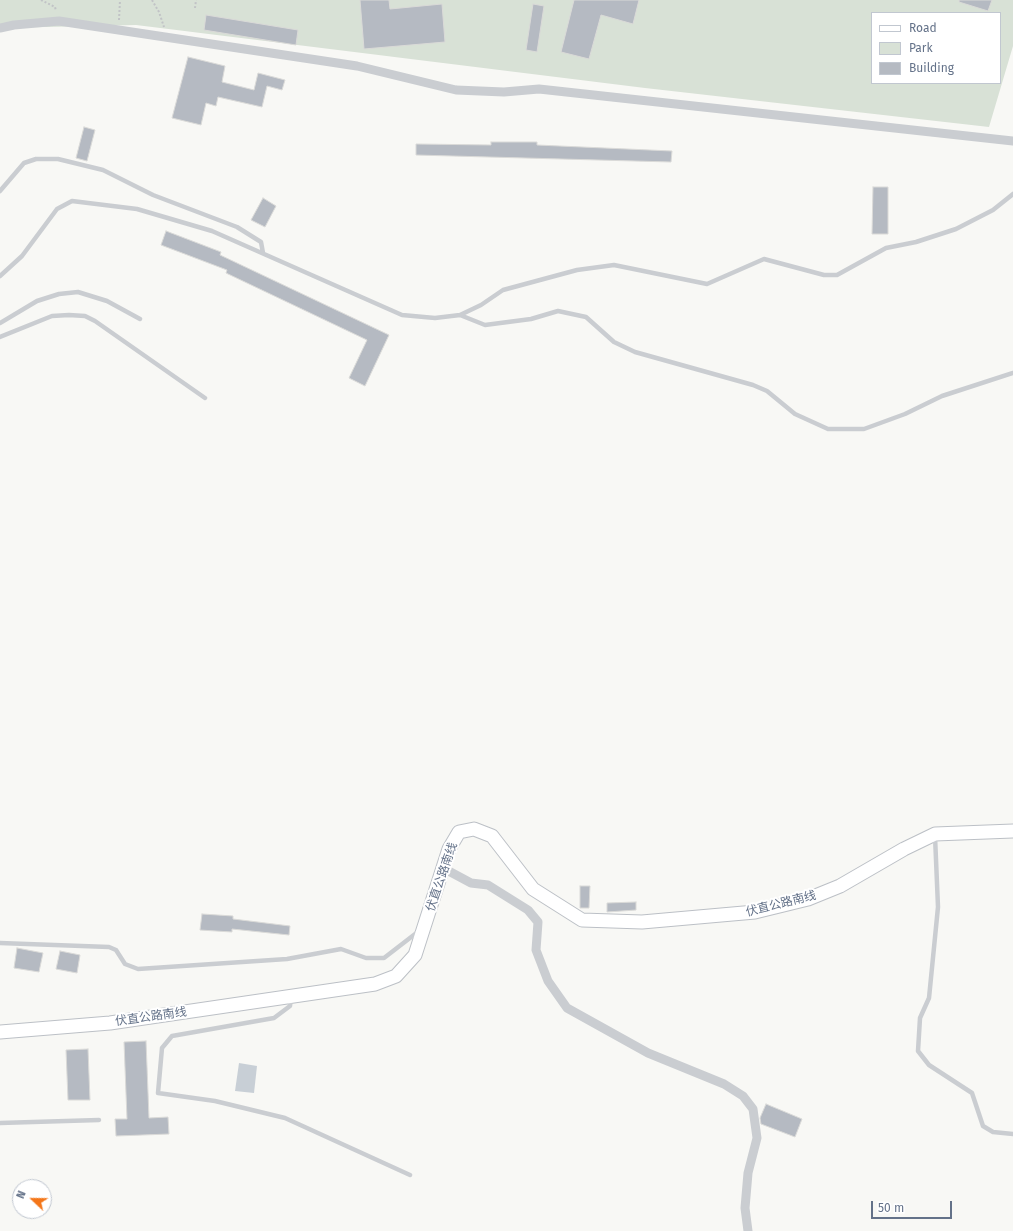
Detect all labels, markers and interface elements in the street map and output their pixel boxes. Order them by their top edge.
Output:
legend [871,12,1001,84]
text: Road [909,21,937,35]
text: Park [909,41,933,55]
text: Building [909,61,954,75]
street label: 伏直公路南线 [423,841,461,913]
street label: 伏直公路南线 [744,888,818,920]
street label: 伏直公路南线 [114,1005,188,1029]
north arrow [12,1179,52,1219]
text: N [14,1189,29,1201]
scale bar [873,1193,954,1219]
text: 50 m [878,1201,904,1215]

